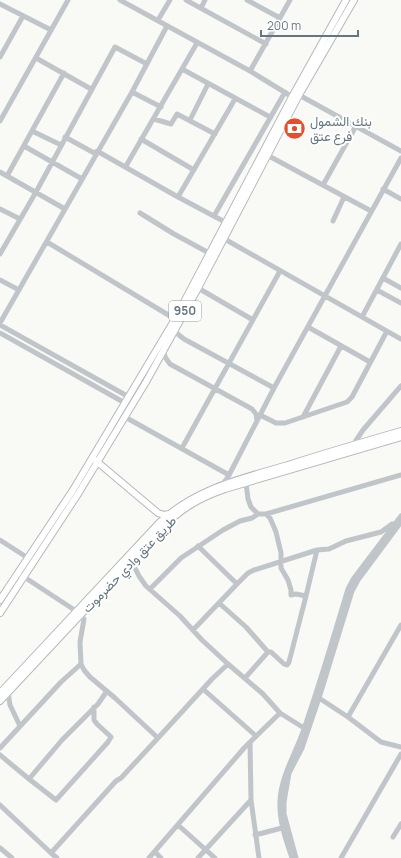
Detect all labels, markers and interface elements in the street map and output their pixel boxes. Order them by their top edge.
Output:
scale bar [261,12,358,38]
text: 200 m [267,17,301,34]
place label: بنك الشمول فرع عتق [310,112,372,146]
bank icon: بنك الشمول فرع عتق [281,115,307,141]
road number: 950 [169,301,201,321]
street label: طريق عتق وادي حضرموت [78,512,181,618]

